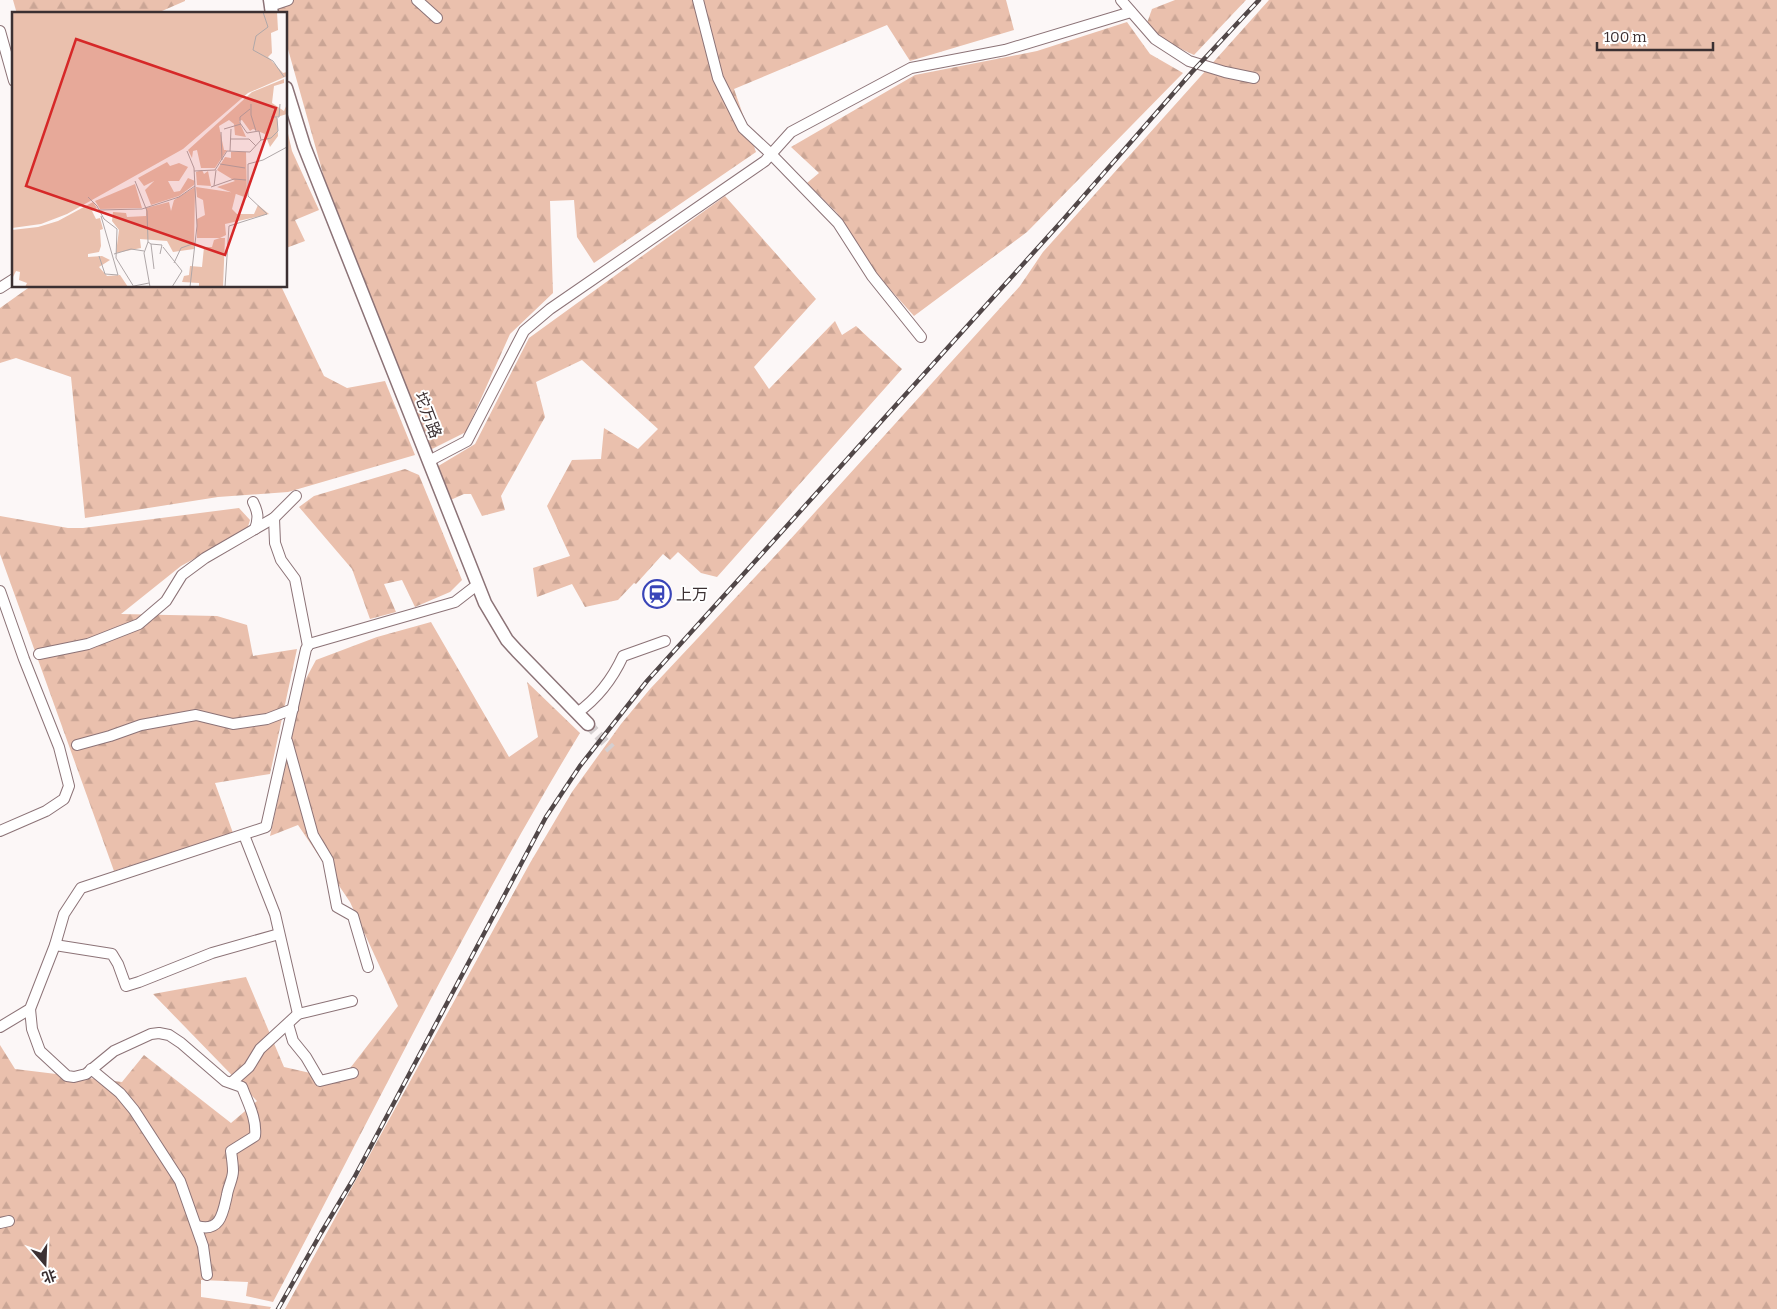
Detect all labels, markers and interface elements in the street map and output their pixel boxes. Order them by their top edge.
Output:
inset map [12,12,288,288]
scale bar [1597,20,1713,52]
text: 100 m [1604,28,1647,46]
street label: 坨万路 [411,389,445,441]
station icon: 上万 [642,579,672,609]
place label: 上万 [676,585,708,604]
north arrow [20,1239,70,1289]
text: 北 [40,1266,58,1286]

